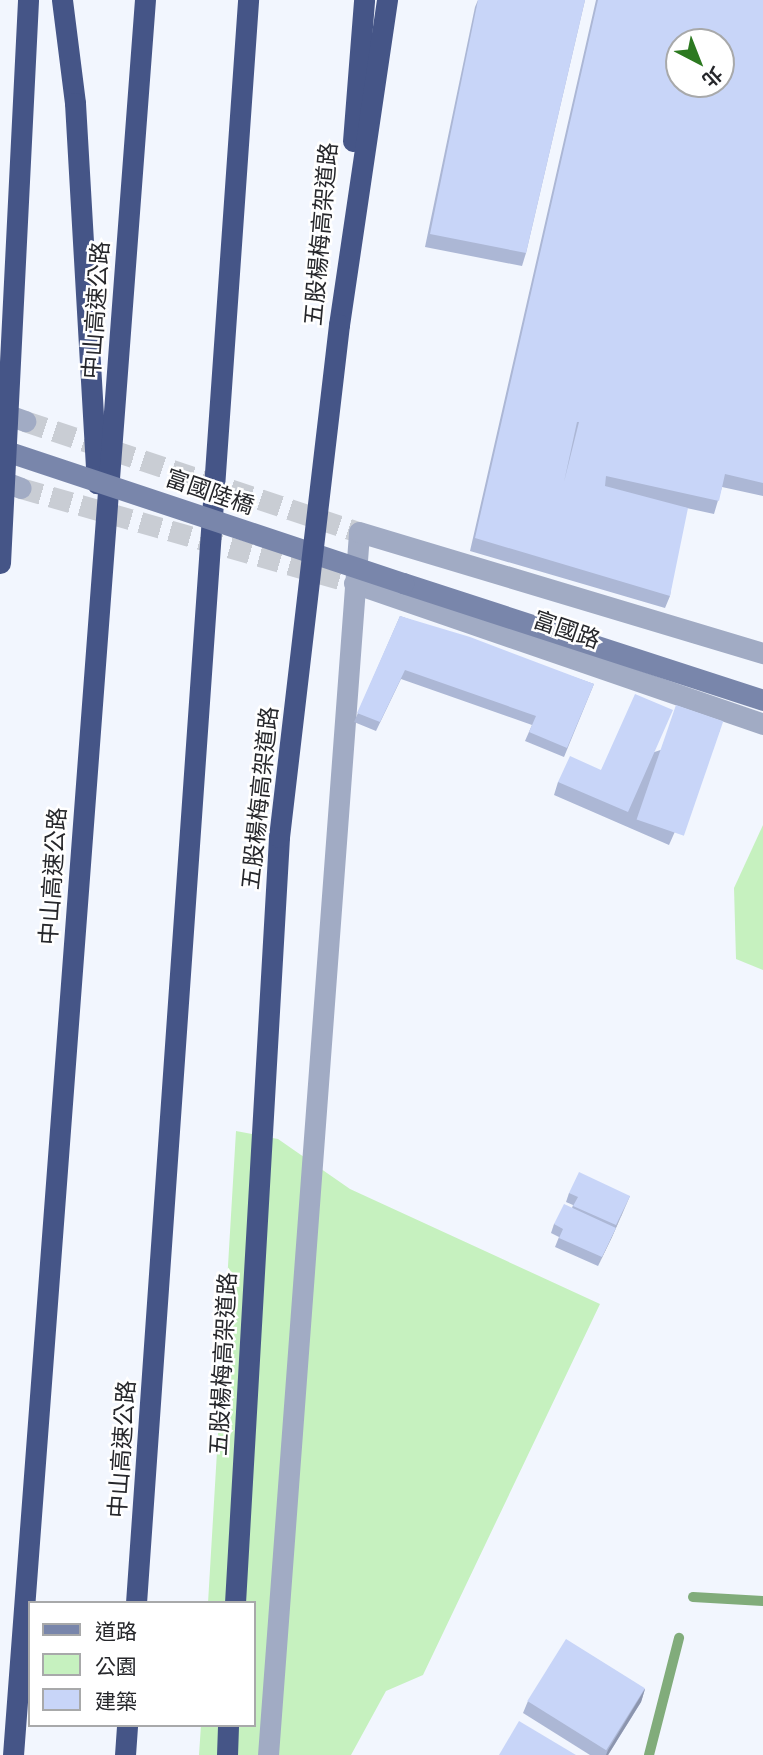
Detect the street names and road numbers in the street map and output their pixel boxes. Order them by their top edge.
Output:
street label: 五股楊梅高架道路 [298,141,342,327]
street label: 中山高速公路 [76,240,114,380]
street label: 富國陸橋 [162,463,258,519]
street label: 富國路 [530,605,604,653]
street label: 五股楊梅高架道路 [236,705,282,891]
street label: 中山高速公路 [33,806,71,946]
street label: 五股楊梅高架道路 [203,1271,241,1457]
street label: 中山高速公路 [102,1379,140,1519]

